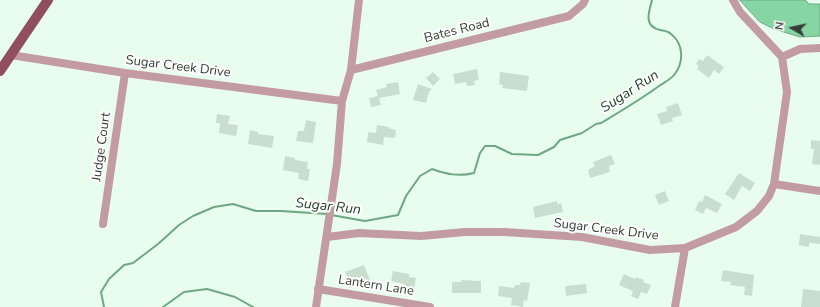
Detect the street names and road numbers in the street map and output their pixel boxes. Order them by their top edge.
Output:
street label: Bates Road [423,15,491,47]
street label: Sugar Creek Drive [125,53,231,81]
street label: Judge Court [89,112,115,182]
street label: Sugar Creek Drive [553,216,659,244]
street label: Lantern Lane [337,272,415,300]

